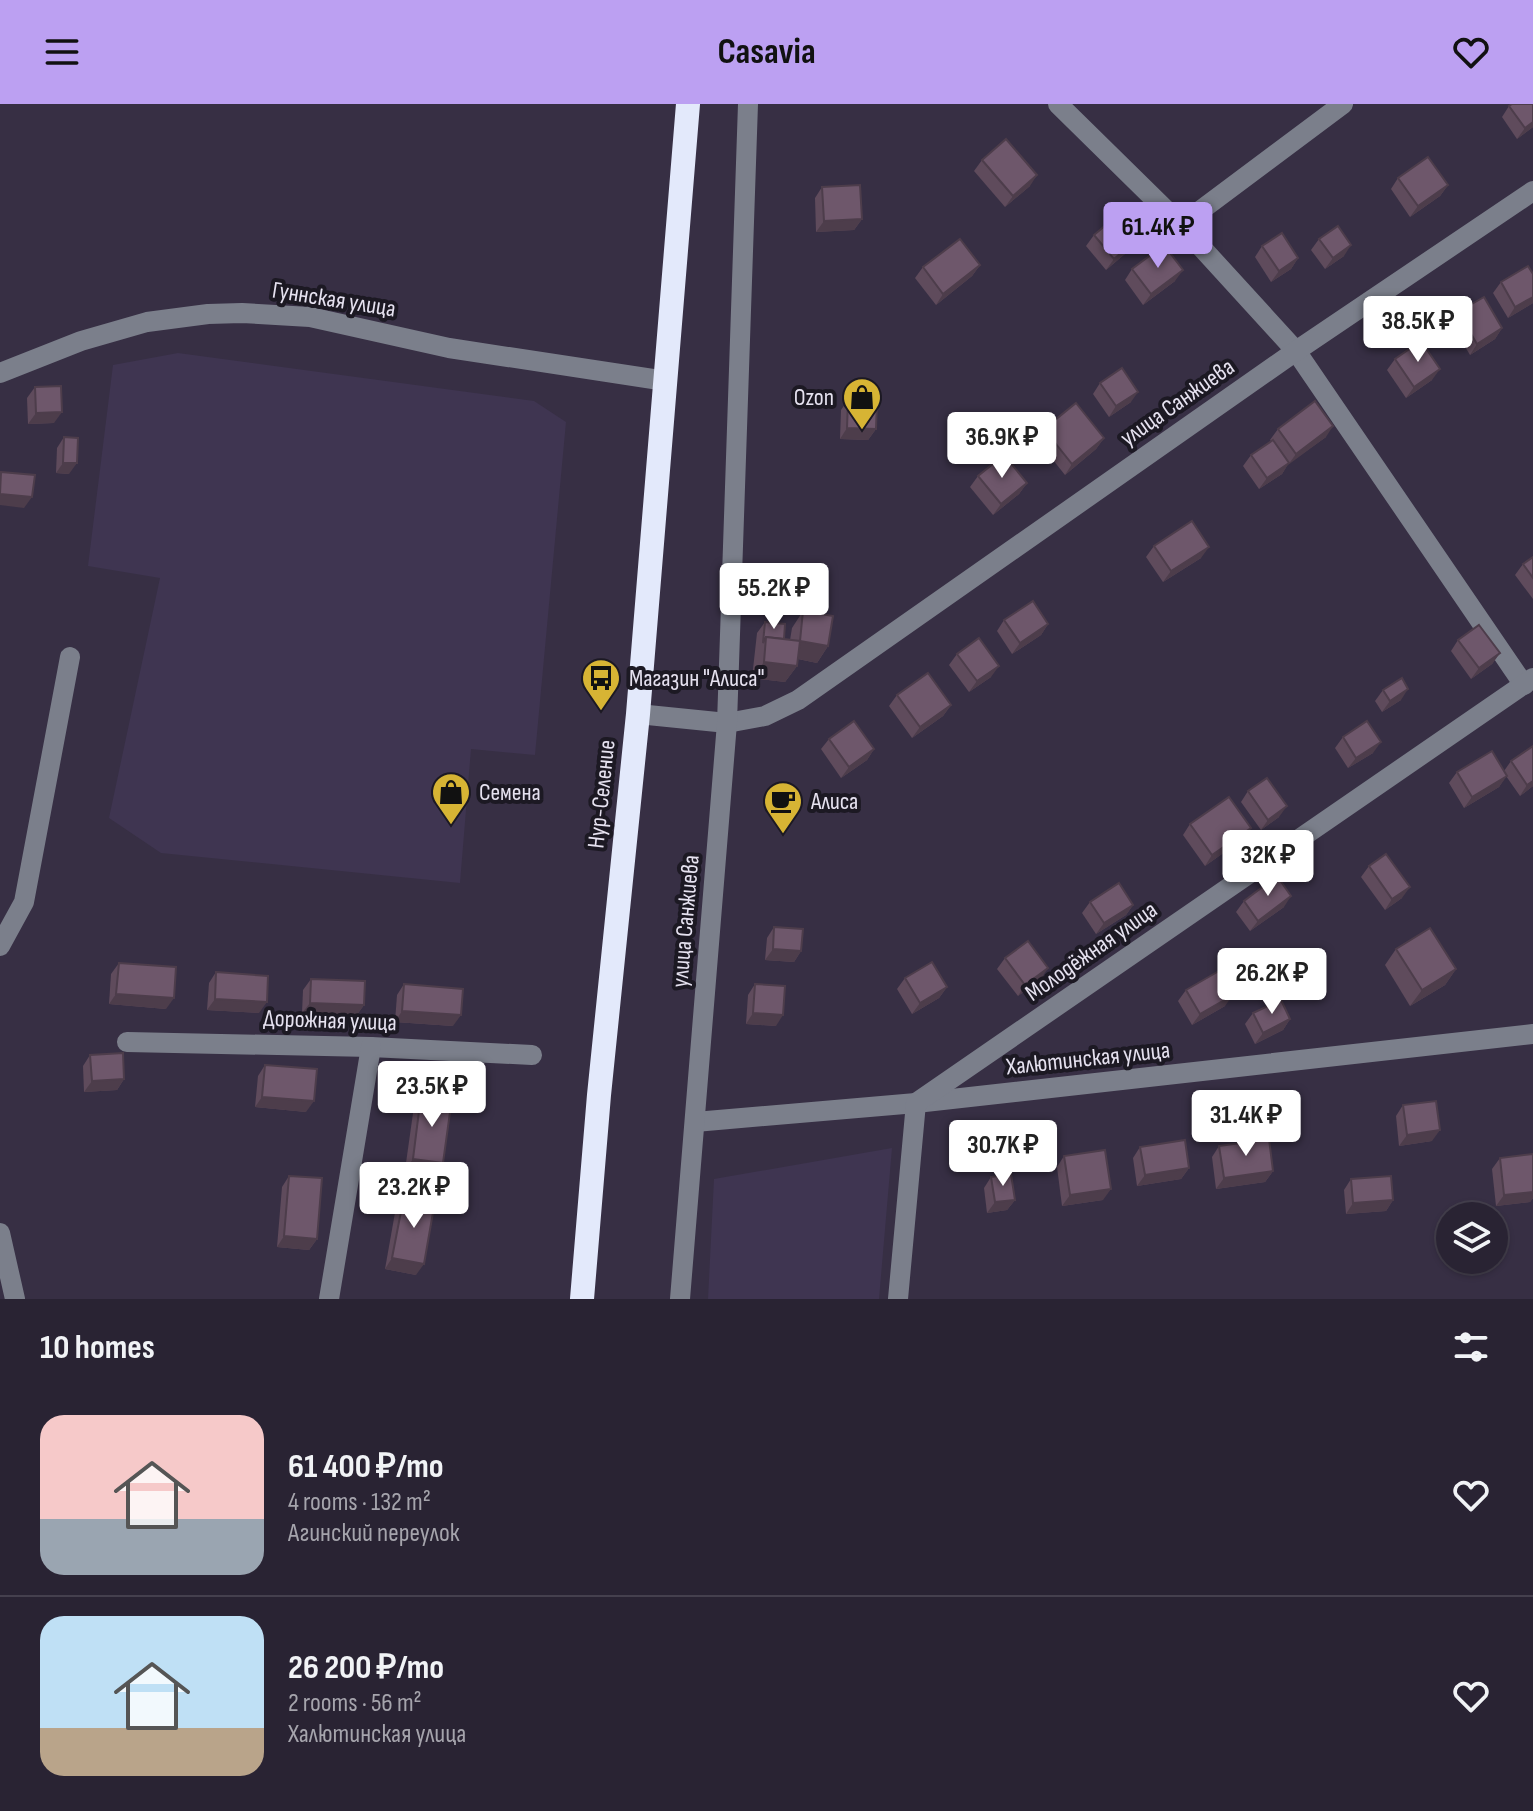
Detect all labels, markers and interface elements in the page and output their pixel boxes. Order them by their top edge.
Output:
icon: menu [40,30,84,74]
icon: heart [1449,30,1493,74]
text: Casavia [717,31,816,74]
pin: 61.4K ₽ [1084,202,1232,270]
text: 61.4K ₽ [1121,212,1195,243]
street label: Гуннская улица [270,275,398,324]
pin: 38.5K ₽ [1344,296,1492,364]
text: 38.5K ₽ [1381,306,1455,337]
street label: улица Санжиева [1115,352,1240,452]
shop icon: Ozon [841,376,883,431]
place label: Ozon [794,383,834,412]
pin: 36.9K ₽ [928,412,1076,480]
text: 36.9K ₽ [965,422,1039,453]
pin: 55.2K ₽ [700,563,848,631]
text: 55.2K ₽ [738,573,810,604]
bus stop icon: Магазин "Алиса" [580,657,622,712]
place label: Магазин "Алиса" [629,664,764,693]
street label: Нур-Селение [581,738,622,850]
shop icon: Семена [430,771,472,826]
place label: Семена [479,778,541,807]
cafe icon: Алиса [762,780,804,835]
place label: Алиса [810,787,858,816]
pin: 32K ₽ [1212,830,1324,898]
text: 32K ₽ [1240,840,1296,871]
street label: улица Санжиева [665,854,706,989]
street label: Молодёжная улица [1020,895,1163,1008]
pin: 26.2K ₽ [1198,948,1346,1016]
text: 26.2K ₽ [1235,958,1309,989]
street label: Дорожная улица [263,1004,397,1037]
street label: Халютинская улица [1004,1035,1171,1082]
pin: 23.5K ₽ [358,1061,506,1129]
text: 23.5K ₽ [396,1071,468,1102]
pin: 31.4K ₽ [1172,1090,1320,1158]
text: 31.4K ₽ [1210,1100,1282,1131]
pin: 30.7K ₽ [929,1120,1077,1188]
text: 30.7K ₽ [967,1130,1039,1161]
pin: 23.2K ₽ [340,1162,488,1230]
text: 23.2K ₽ [378,1172,450,1203]
map controls [1436,1202,1508,1274]
button: layers [1436,1202,1508,1274]
icon: filters [1449,1325,1493,1369]
text: 10 homes [40,1327,155,1368]
text: 61 400 ₽/mo [288,1446,444,1487]
icon: home [104,1447,200,1543]
icon: heart [1449,1473,1493,1517]
text: 4 rooms · 132 m² [288,1487,431,1518]
text: Агинский переулок [288,1518,460,1549]
text: 26 200 ₽/mo [288,1647,444,1688]
icon: home [104,1648,200,1744]
icon: heart [1449,1674,1493,1718]
text: 2 rooms · 56 m² [288,1688,422,1719]
text: Халютинская улица [288,1719,466,1750]

